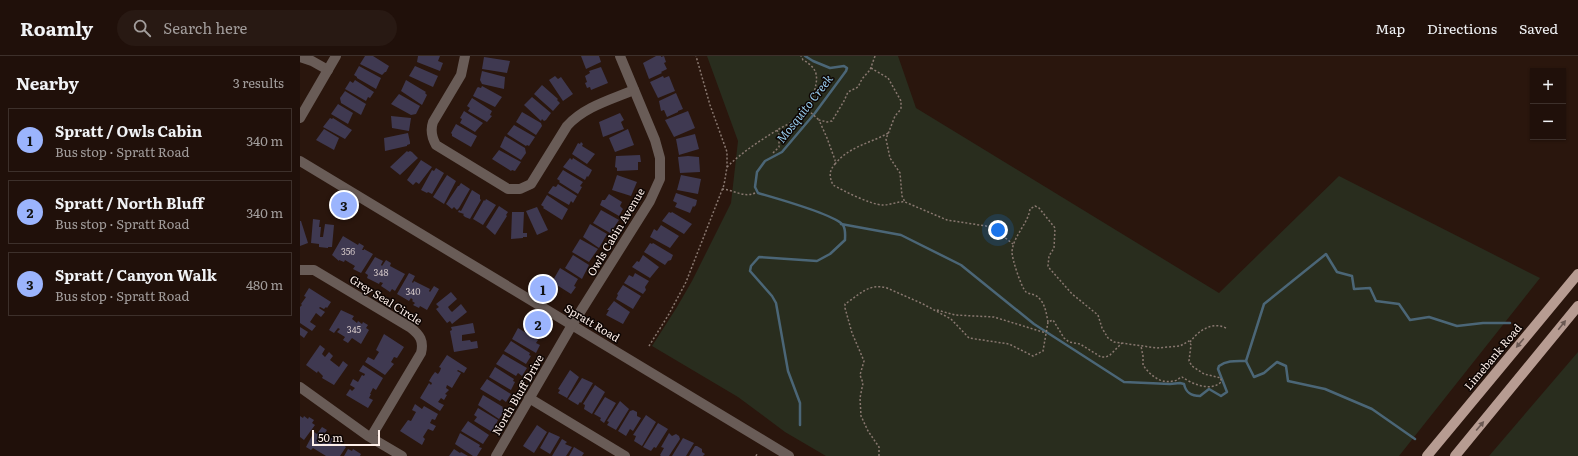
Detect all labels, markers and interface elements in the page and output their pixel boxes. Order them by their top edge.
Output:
search box [117,10,397,46]
text: Roamly [20,14,93,42]
text: Search here [163,16,247,39]
icon: search [131,17,153,39]
text: Map [1375,18,1405,38]
text: Directions [1427,18,1497,38]
text: Saved [1519,18,1558,38]
map controls [1530,68,1566,140]
button: + [1530,68,1566,104]
text: Nearby [16,70,79,95]
water label: Mosquito Creek [772,70,837,147]
text: 3 results [233,73,284,92]
button: − [1530,104,1566,140]
text: Spratt / Owls Cabin [55,119,202,142]
text: 1 [27,131,33,150]
text: 340 m [246,131,283,150]
text: Bus stop · Spratt Road [55,142,189,161]
street label: Owls Cabin Avenue [583,184,648,278]
pin: 3 [331,190,357,220]
text: Spratt / North Bluff [55,191,204,214]
text: 2 [27,203,33,222]
text: 340 m [246,203,283,222]
text: Bus stop · Spratt Road [55,214,189,233]
your location [988,220,1008,240]
house number: 356 [341,244,355,258]
text: Spratt / Canyon Walk [55,263,217,286]
house number: 348 [374,265,388,279]
street label: Grey Seal Circle [347,270,426,328]
pin: 1 [530,274,556,304]
text: 3 [26,275,34,294]
text: 480 m [246,275,283,294]
house number: 340 [406,284,421,298]
text: Bus stop · Spratt Road [55,286,189,305]
street label: Spratt Road [562,299,623,345]
pin: 2 [525,309,551,339]
street label: Limebank Road [1460,320,1525,393]
one-way arrow [1557,320,1566,331]
house number: 345 [347,322,362,336]
one-way arrow [1516,338,1525,348]
street label: North Bluff Drive [487,351,547,438]
one-way arrow [1475,421,1484,431]
scale bar [312,428,380,447]
text: 50 m [318,429,343,445]

